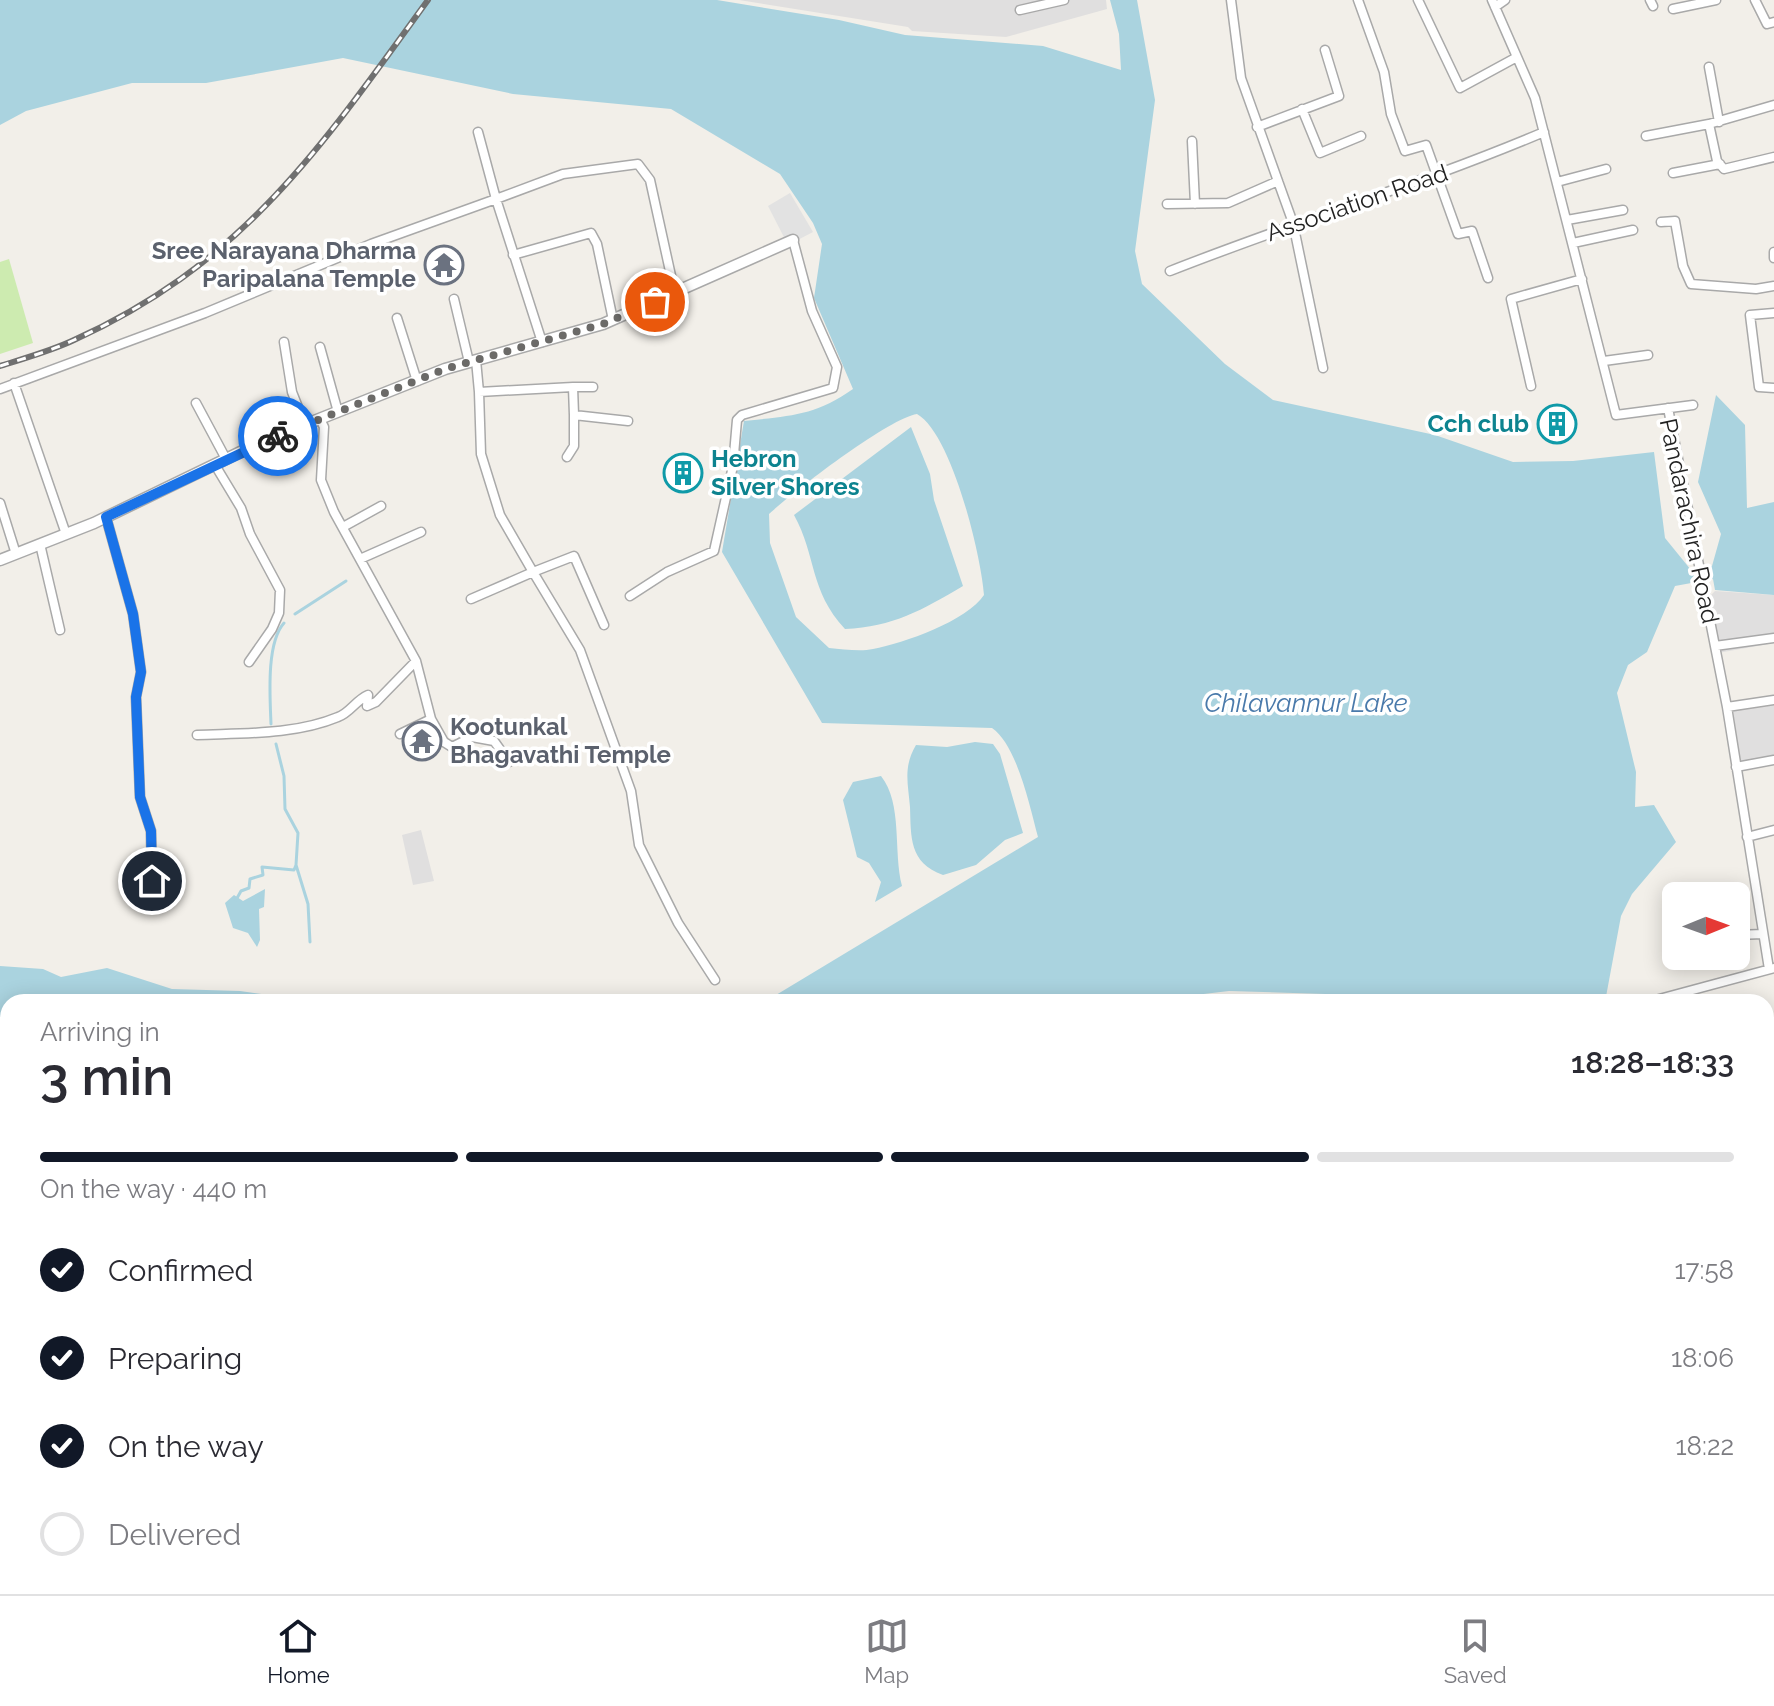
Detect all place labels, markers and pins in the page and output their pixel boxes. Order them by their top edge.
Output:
place label: Sree Narayana Dharma Paripalana Temple [152,236,416,293]
temple icon: Sree Narayana Dharma Paripalana Temple [423,244,465,286]
pin [621,268,689,336]
building icon: Cch club [1536,403,1578,445]
place label: Cch club [1428,409,1529,438]
place label: Hebron Silver Shores [711,444,860,501]
building icon: Hebron Silver Shores [662,452,704,494]
place label: Kootunkal Bhagavathi Temple [450,712,671,769]
temple icon: Kootunkal Bhagavathi Temple [401,720,443,762]
pin [118,847,186,915]

